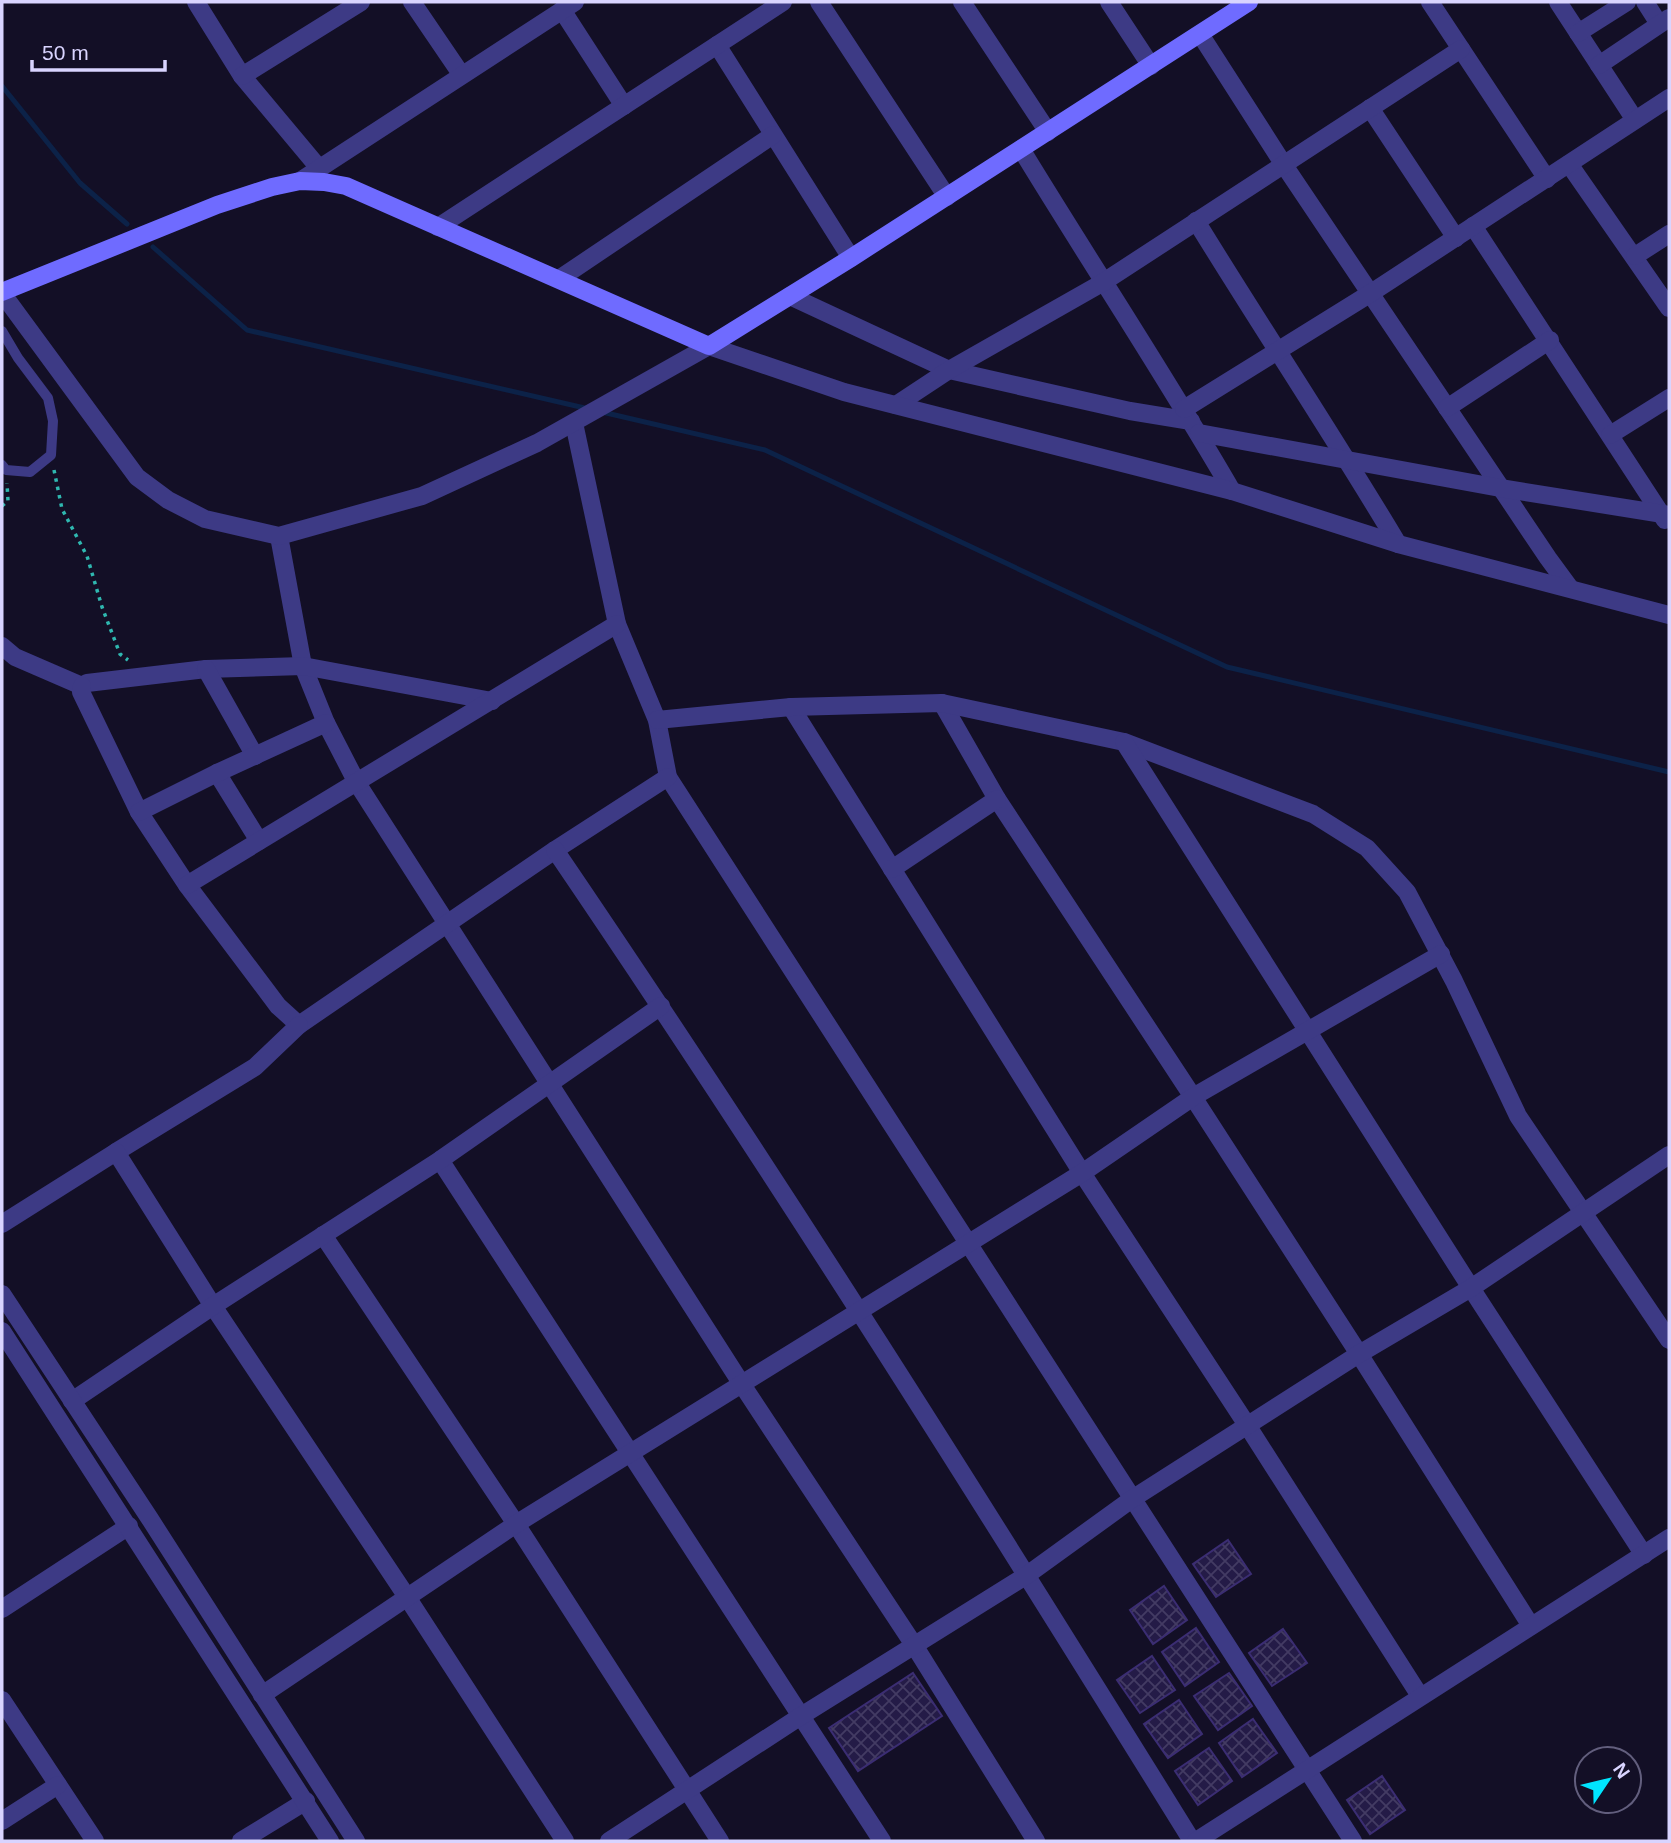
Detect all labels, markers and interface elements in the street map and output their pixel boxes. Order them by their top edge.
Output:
scale bar [32,28,164,72]
text: 50 m [42,41,89,64]
north arrow [1573,1745,1643,1815]
text: N [1609,1759,1634,1782]

